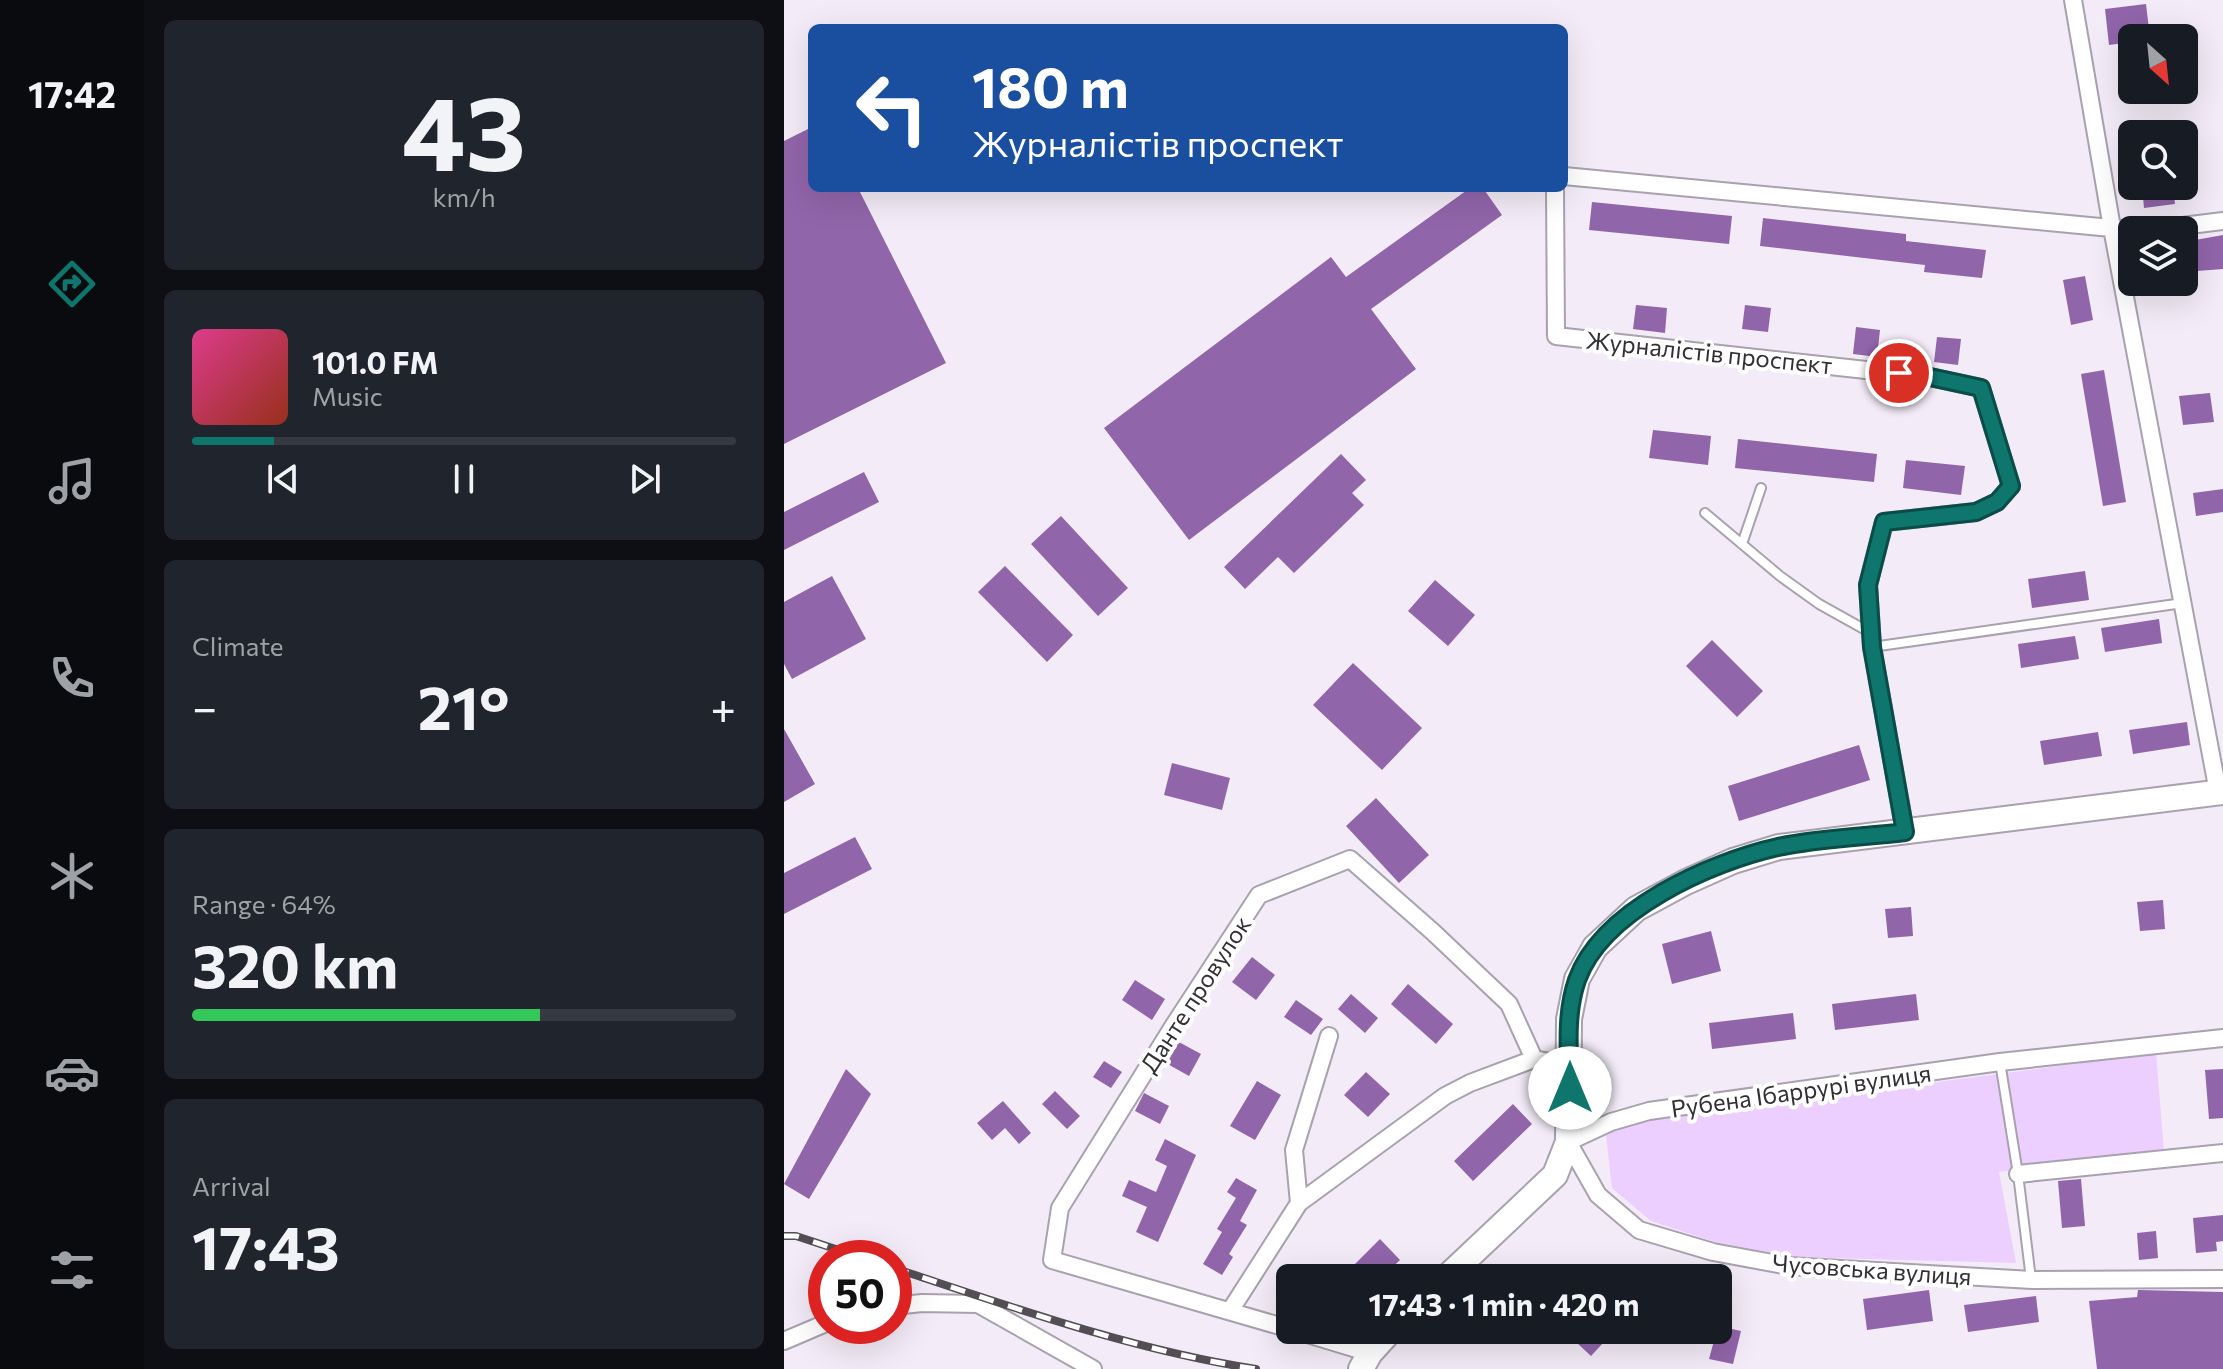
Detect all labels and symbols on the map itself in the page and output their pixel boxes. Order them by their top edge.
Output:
north arrow [2118,24,2198,104]
street label: Журналістів проспект [1584,325,1834,379]
pin [1865,339,1933,407]
street label: Данте провулок [1134,910,1256,1078]
position arrow [1528,1046,1612,1130]
street label: Рубена Ібаррурі вулиця [1669,1057,1933,1123]
speed limit sign: 50 [808,1240,912,1344]
street label: Чусовська вулиця [1771,1248,1973,1290]

